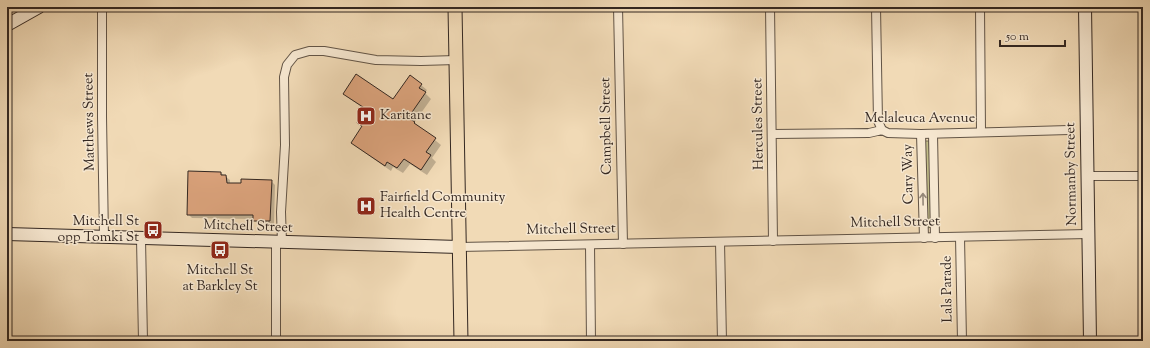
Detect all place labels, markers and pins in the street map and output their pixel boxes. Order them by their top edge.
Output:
hospital icon: Karitane [355,105,377,127]
place label: Karitane [380,106,431,126]
place label: Fairfield Community Health Centre [380,188,505,224]
hospital icon: Fairfield Community Health Centre [355,195,377,217]
place label: Mitchell St opp Tomki St [58,212,139,248]
bus stop icon: Mitchell St opp Tomki St [142,219,164,241]
bus stop icon: Mitchell St at Barkley St [209,239,231,261]
place label: Mitchell St at Barkley St [182,261,258,297]

